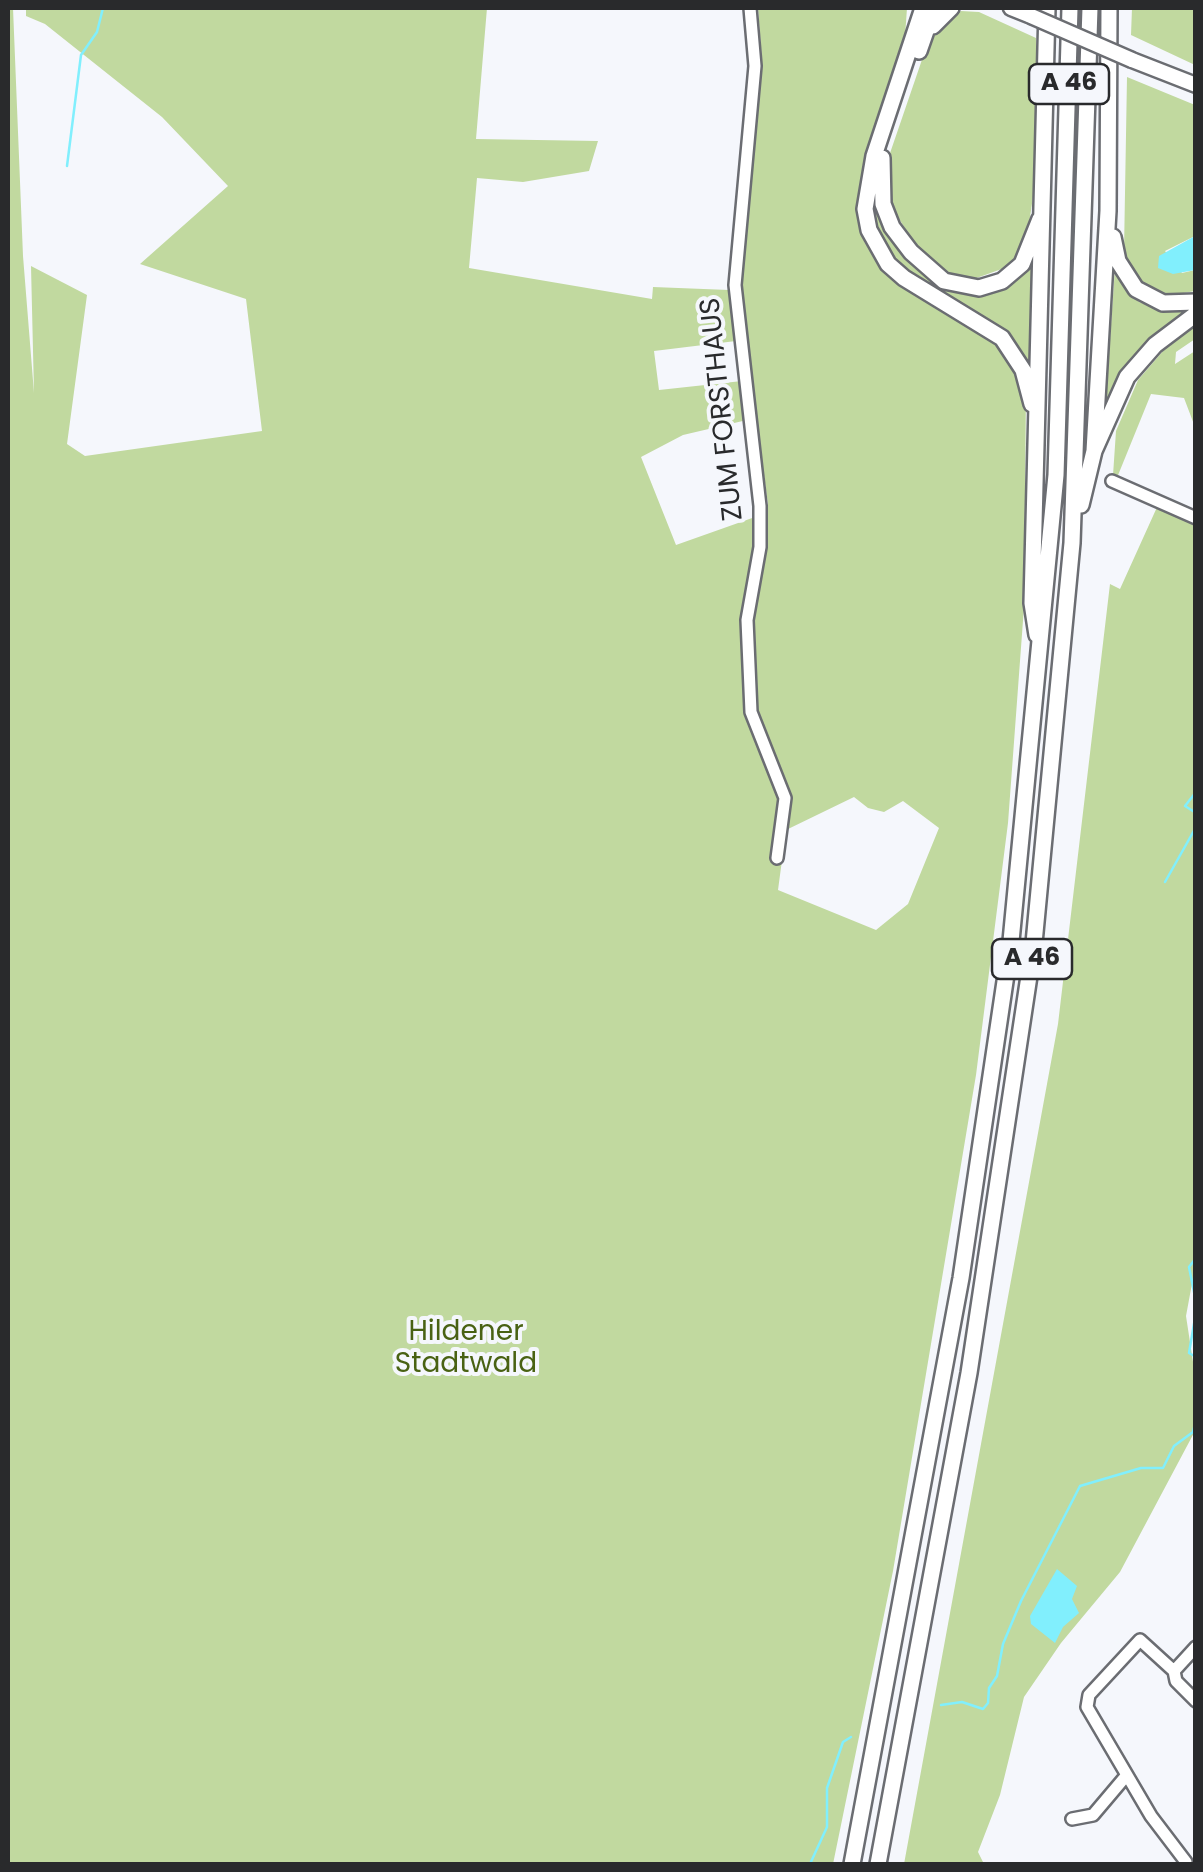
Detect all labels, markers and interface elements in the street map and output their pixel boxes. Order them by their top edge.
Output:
road number: A 46 [1029,64,1109,104]
street label: ZUM FORSTHAUS [695,296,751,522]
road number: A 46 [992,939,1072,979]
park label: Hildener Stadtwald [395,1316,537,1382]

